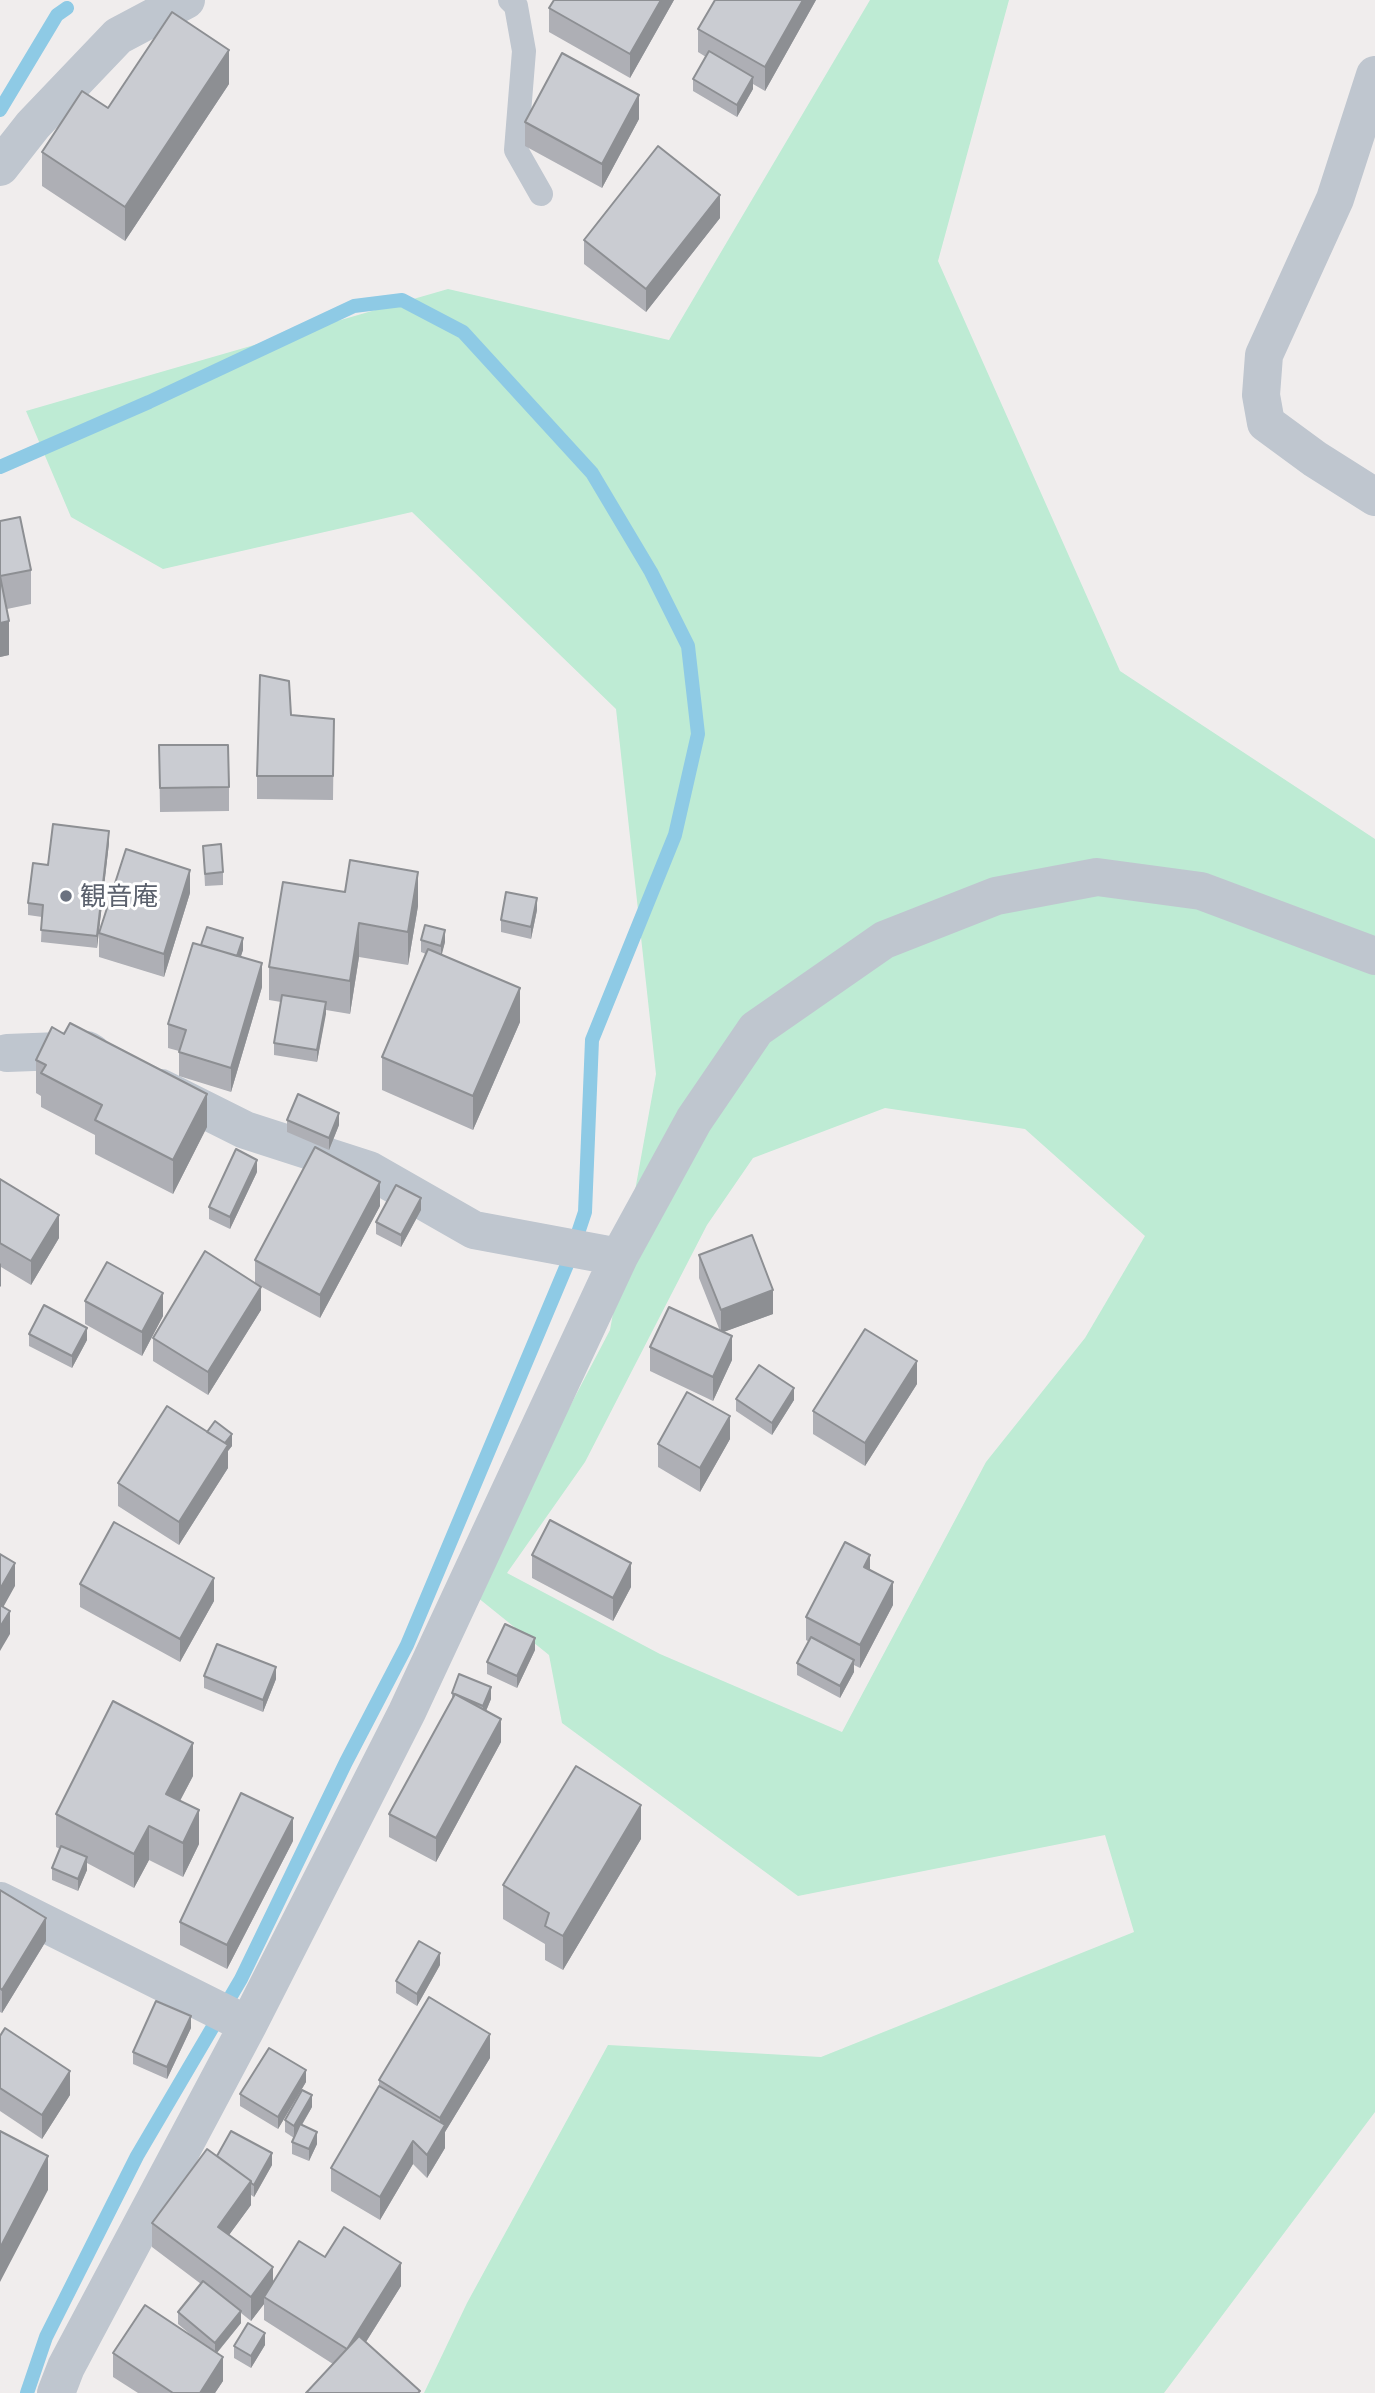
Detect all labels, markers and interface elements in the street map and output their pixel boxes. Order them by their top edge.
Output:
place label: 観音庵 [80,880,158,912]
marker: 観音庵 [58,888,74,904]

